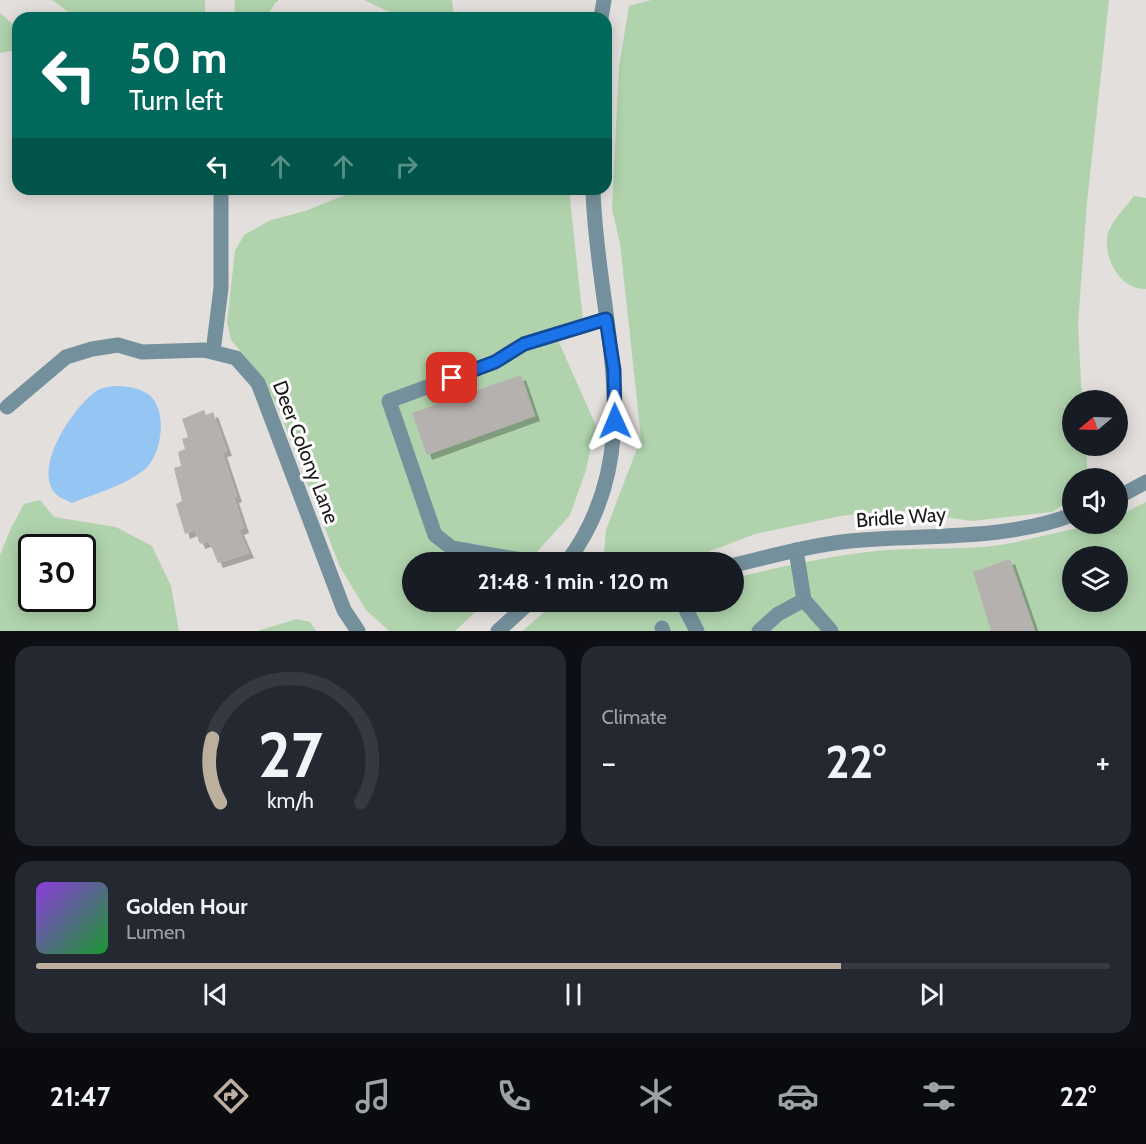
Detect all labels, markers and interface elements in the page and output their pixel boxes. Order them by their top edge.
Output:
text: 50 m [129,32,227,84]
icon: left [30,36,108,114]
text: Turn left [129,84,223,117]
icon: left [201,150,234,183]
icon: ahead [264,150,297,183]
icon: ahead [327,150,360,183]
icon: right [390,150,423,183]
pin [426,352,477,403]
icon: arrive [435,361,468,394]
street label: Deer Colony Lane [268,377,344,527]
position arrow [583,389,647,453]
north arrow [1062,390,1128,456]
map controls [1062,390,1128,612]
button: sound [1062,468,1128,534]
street label: Bridle Way [855,502,947,532]
speed limit sign: 30 [18,534,96,612]
button: layers [1062,546,1128,612]
text: 21:48 · 1 min · 120 m [478,568,668,595]
text: Climate [602,705,667,729]
text: 27 [258,717,323,793]
text: 22° [825,735,886,789]
text: − [602,742,616,782]
text: + [1095,742,1110,782]
text: km/h [267,787,314,813]
text: Golden Hour [126,893,247,920]
text: Lumen [126,920,185,944]
icon: previous [199,978,232,1011]
icon: pause [557,978,590,1011]
icon: next [915,978,948,1011]
icon: directions [210,1075,252,1117]
icon: music [352,1075,394,1117]
icon: phone [493,1075,535,1117]
icon: climate [635,1075,677,1117]
icon: car [777,1075,819,1117]
icon: filters [918,1075,960,1117]
text: 21:47 [50,1080,111,1113]
text: 22° [1060,1080,1096,1113]

